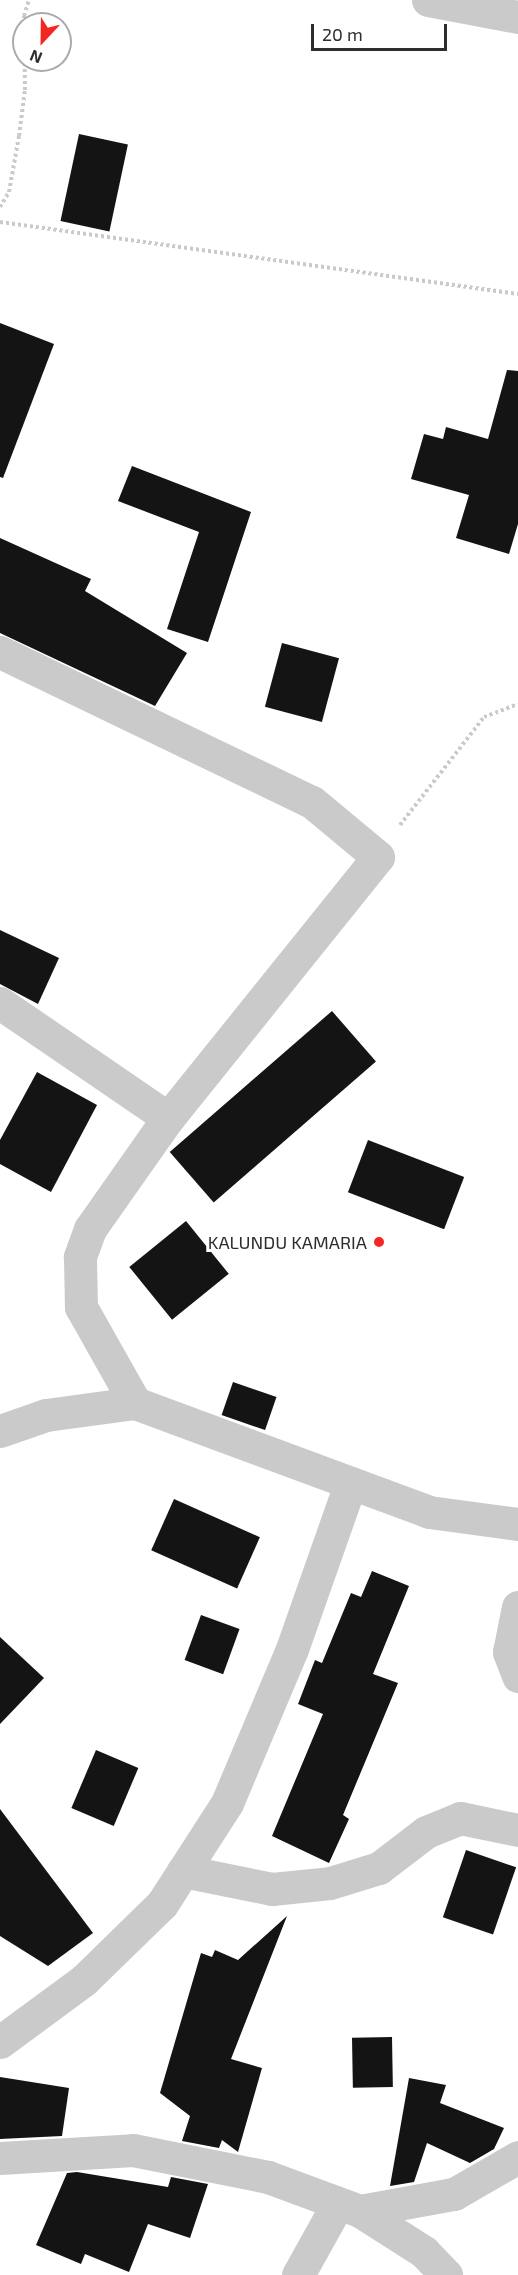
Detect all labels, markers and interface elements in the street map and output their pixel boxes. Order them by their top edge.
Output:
north arrow [12,12,72,72]
scale bar [314,12,450,50]
text: 20 m [322,23,363,45]
text: N [27,46,45,68]
place label: KALUNDU KAMARIA [208,1231,367,1253]
marker: KALUNDU KAMARIA [372,1235,386,1249]

